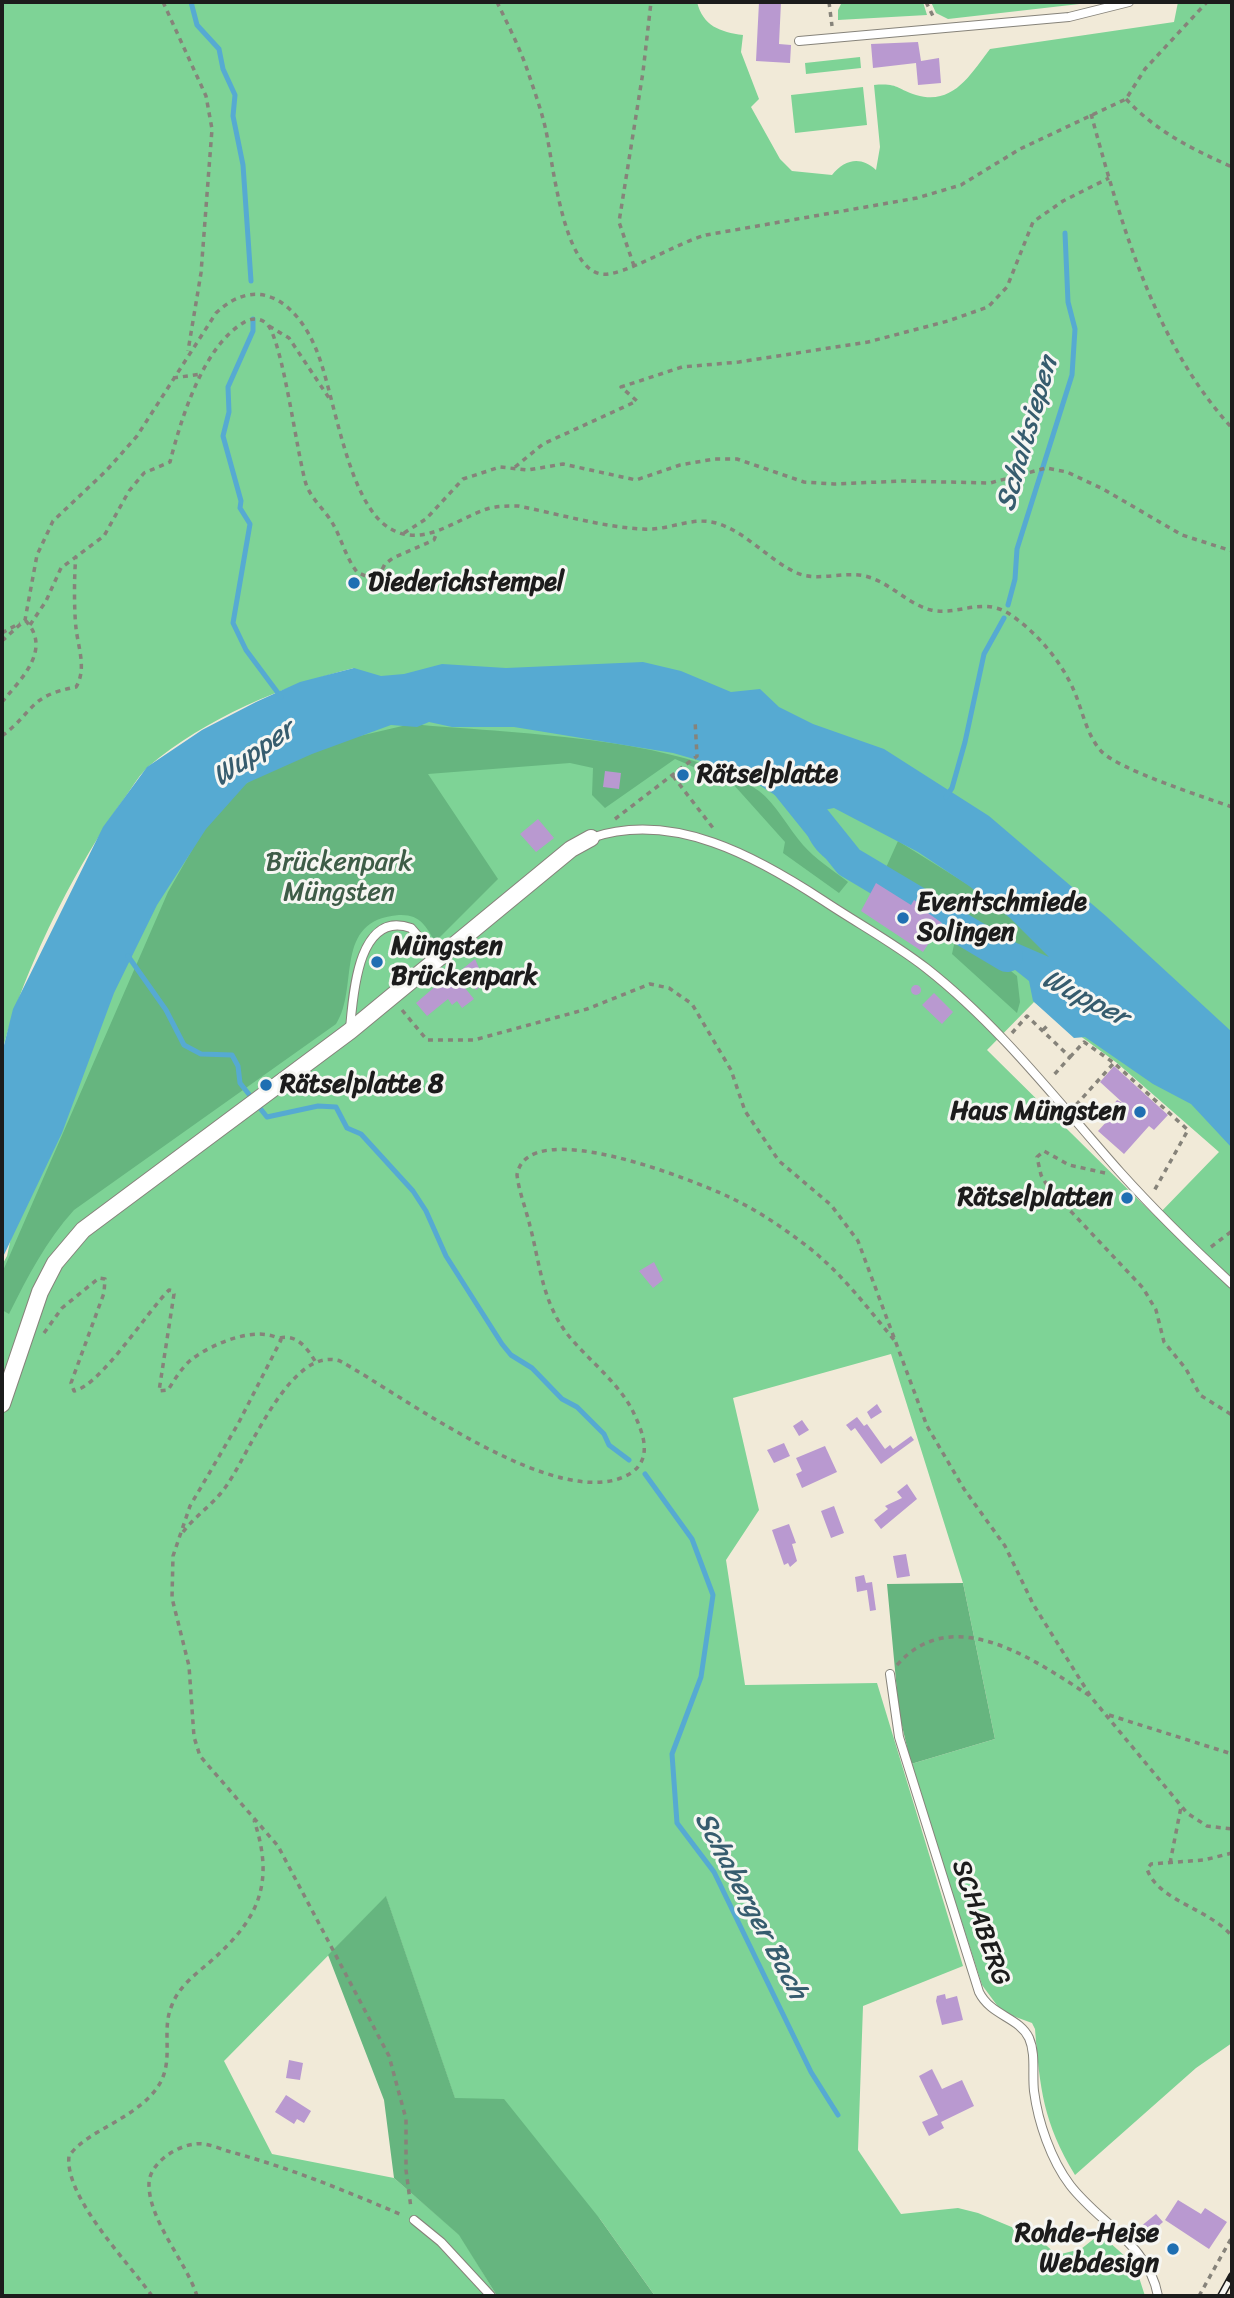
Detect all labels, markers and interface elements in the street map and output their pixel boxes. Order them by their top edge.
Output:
water label: Schaltsiepen [990,353,1066,515]
place label: Diederichstempel [368,567,564,599]
marker: Diederichstempel [346,575,362,591]
water label: Wupper [207,714,301,794]
place label: Rätselplatte [697,759,838,791]
marker: Rätselplatte [675,767,691,783]
park label: Brückenpark Müngsten [266,847,412,908]
place label: Eventschmiede Solingen [917,887,1087,948]
marker: Eventschmiede Solingen [895,910,911,926]
place label: Müngsten Brückenpark [391,931,537,992]
marker: Müngsten Brückenpark [369,954,385,970]
water label: Wupper [1036,963,1134,1035]
place label: Rätselplatte 8 [280,1069,444,1101]
marker: Rätselplatte 8 [258,1077,274,1093]
place label: Haus Müngsten [950,1096,1126,1128]
marker: Haus Müngsten [1132,1104,1148,1120]
place label: Rätselplatten [958,1182,1113,1214]
marker: Rätselplatten [1119,1190,1135,1206]
water label: Schaberger Bach [686,1806,814,2006]
street label: SCHABERG [944,1856,1016,1990]
place label: Rohde-Heise Webdesign [1015,2218,1159,2280]
marker: Rohde-Heise Webdesign [1165,2241,1181,2257]

